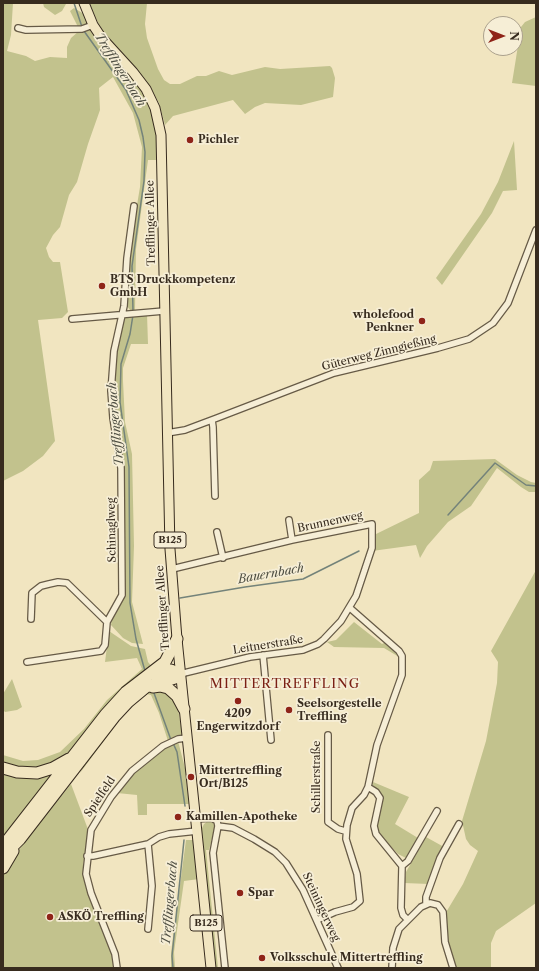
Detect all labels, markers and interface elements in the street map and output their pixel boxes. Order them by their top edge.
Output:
north arrow [483,16,523,56]
water label: Trefflingerbach [92,30,148,110]
text: N [507,31,521,41]
place label: Pichler [198,133,239,147]
marker: Pichler [185,135,195,145]
street label: Trefflinger Allee [144,180,158,266]
place label: BTS Druckkompetenz GmbH [110,273,236,299]
marker: BTS Druckkompetenz GmbH [97,281,107,291]
place label: wholefood Penkner [353,308,414,334]
marker: wholefood Penkner [417,316,427,326]
street label: Güterweg Zinngießing [320,332,438,374]
water label: Trefflingerbach [105,381,127,467]
street label: Schinaglweg [105,497,119,563]
street label: Brunnenweg [296,509,364,535]
road number: B125 [154,532,186,548]
water label: Bauernbach [237,561,305,587]
street label: Trefflinger Allee [153,565,173,651]
street label: Leitnerstraße [232,633,304,657]
district label: MITTERTREFFLING [210,676,360,692]
marker: 4209 Engerwitzdorf [233,696,243,706]
place label: Seelsorgestelle Treffling [297,697,382,723]
marker: Seelsorgestelle Treffling [284,705,294,715]
place label: 4209 Engerwitzdorf [196,707,280,733]
street label: Schillerstraße [310,741,324,813]
place label: Mittertreffling Ort/B125 [199,764,282,790]
marker: Mittertreffling Ort/B125 [186,772,196,782]
street label: Spielfeld [82,774,118,820]
place label: Kamillen-Apotheke [186,810,297,824]
marker: Kamillen-Apotheke [173,812,183,822]
water label: Trefflingerbach [159,860,181,946]
street label: Steiningerweg [299,870,343,944]
place label: Spar [248,886,274,900]
marker: Spar [235,888,245,898]
place label: ASKÖ Treffling [58,910,144,924]
marker: ASKÖ Treffling [45,912,55,922]
road number: B125 [190,915,222,931]
place label: Volksschule Mittertreffling [270,951,423,965]
marker: Volksschule Mittertreffling [257,953,267,963]

